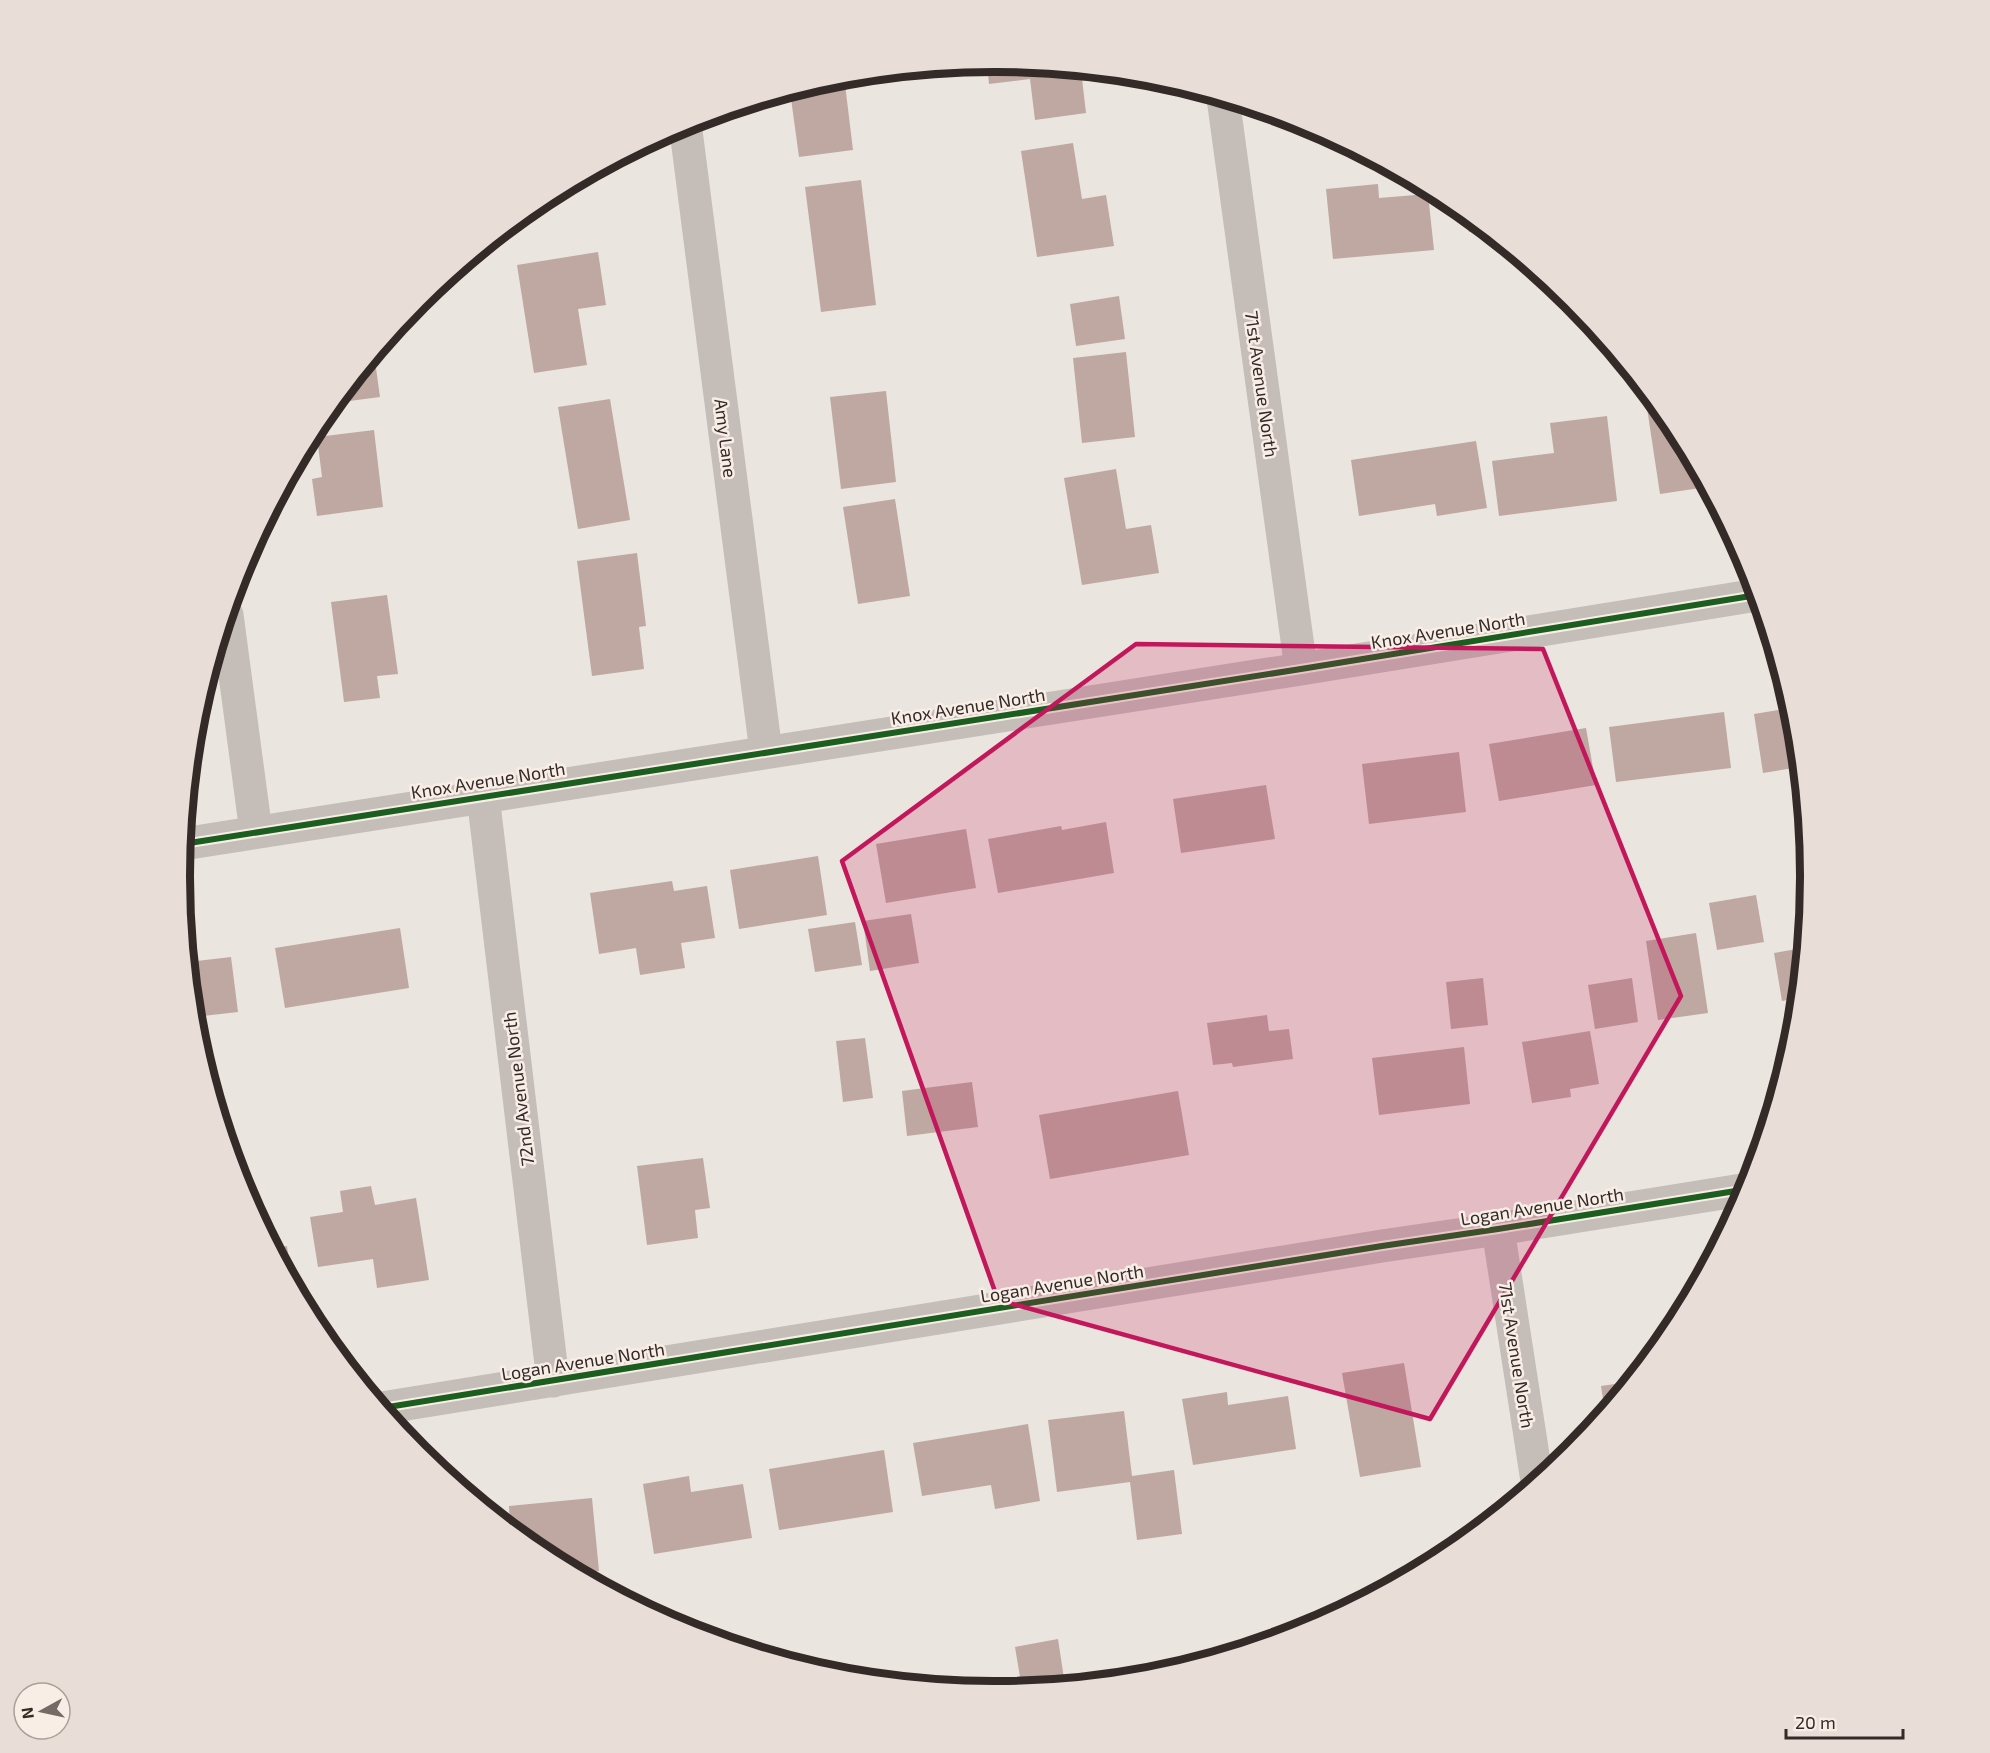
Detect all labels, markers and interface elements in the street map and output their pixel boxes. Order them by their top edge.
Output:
street label: 71st Avenue North [1241,309,1283,459]
street label: Amy Lane [710,397,742,479]
street label: Knox Avenue North [1369,607,1527,653]
street label: Knox Avenue North [889,683,1047,729]
street label: Knox Avenue North [409,757,567,803]
street label: 72nd Avenue North [498,1011,538,1167]
street label: Logan Avenue North [1459,1182,1625,1230]
street label: Logan Avenue North [979,1259,1145,1307]
street label: 71st Avenue North [1495,1280,1539,1430]
street label: Logan Avenue North [500,1337,666,1385]
north arrow [12,1681,72,1741]
scale bar [1786,1702,1903,1740]
text: N [16,1706,37,1720]
text: 20 m [1795,1711,1836,1733]

